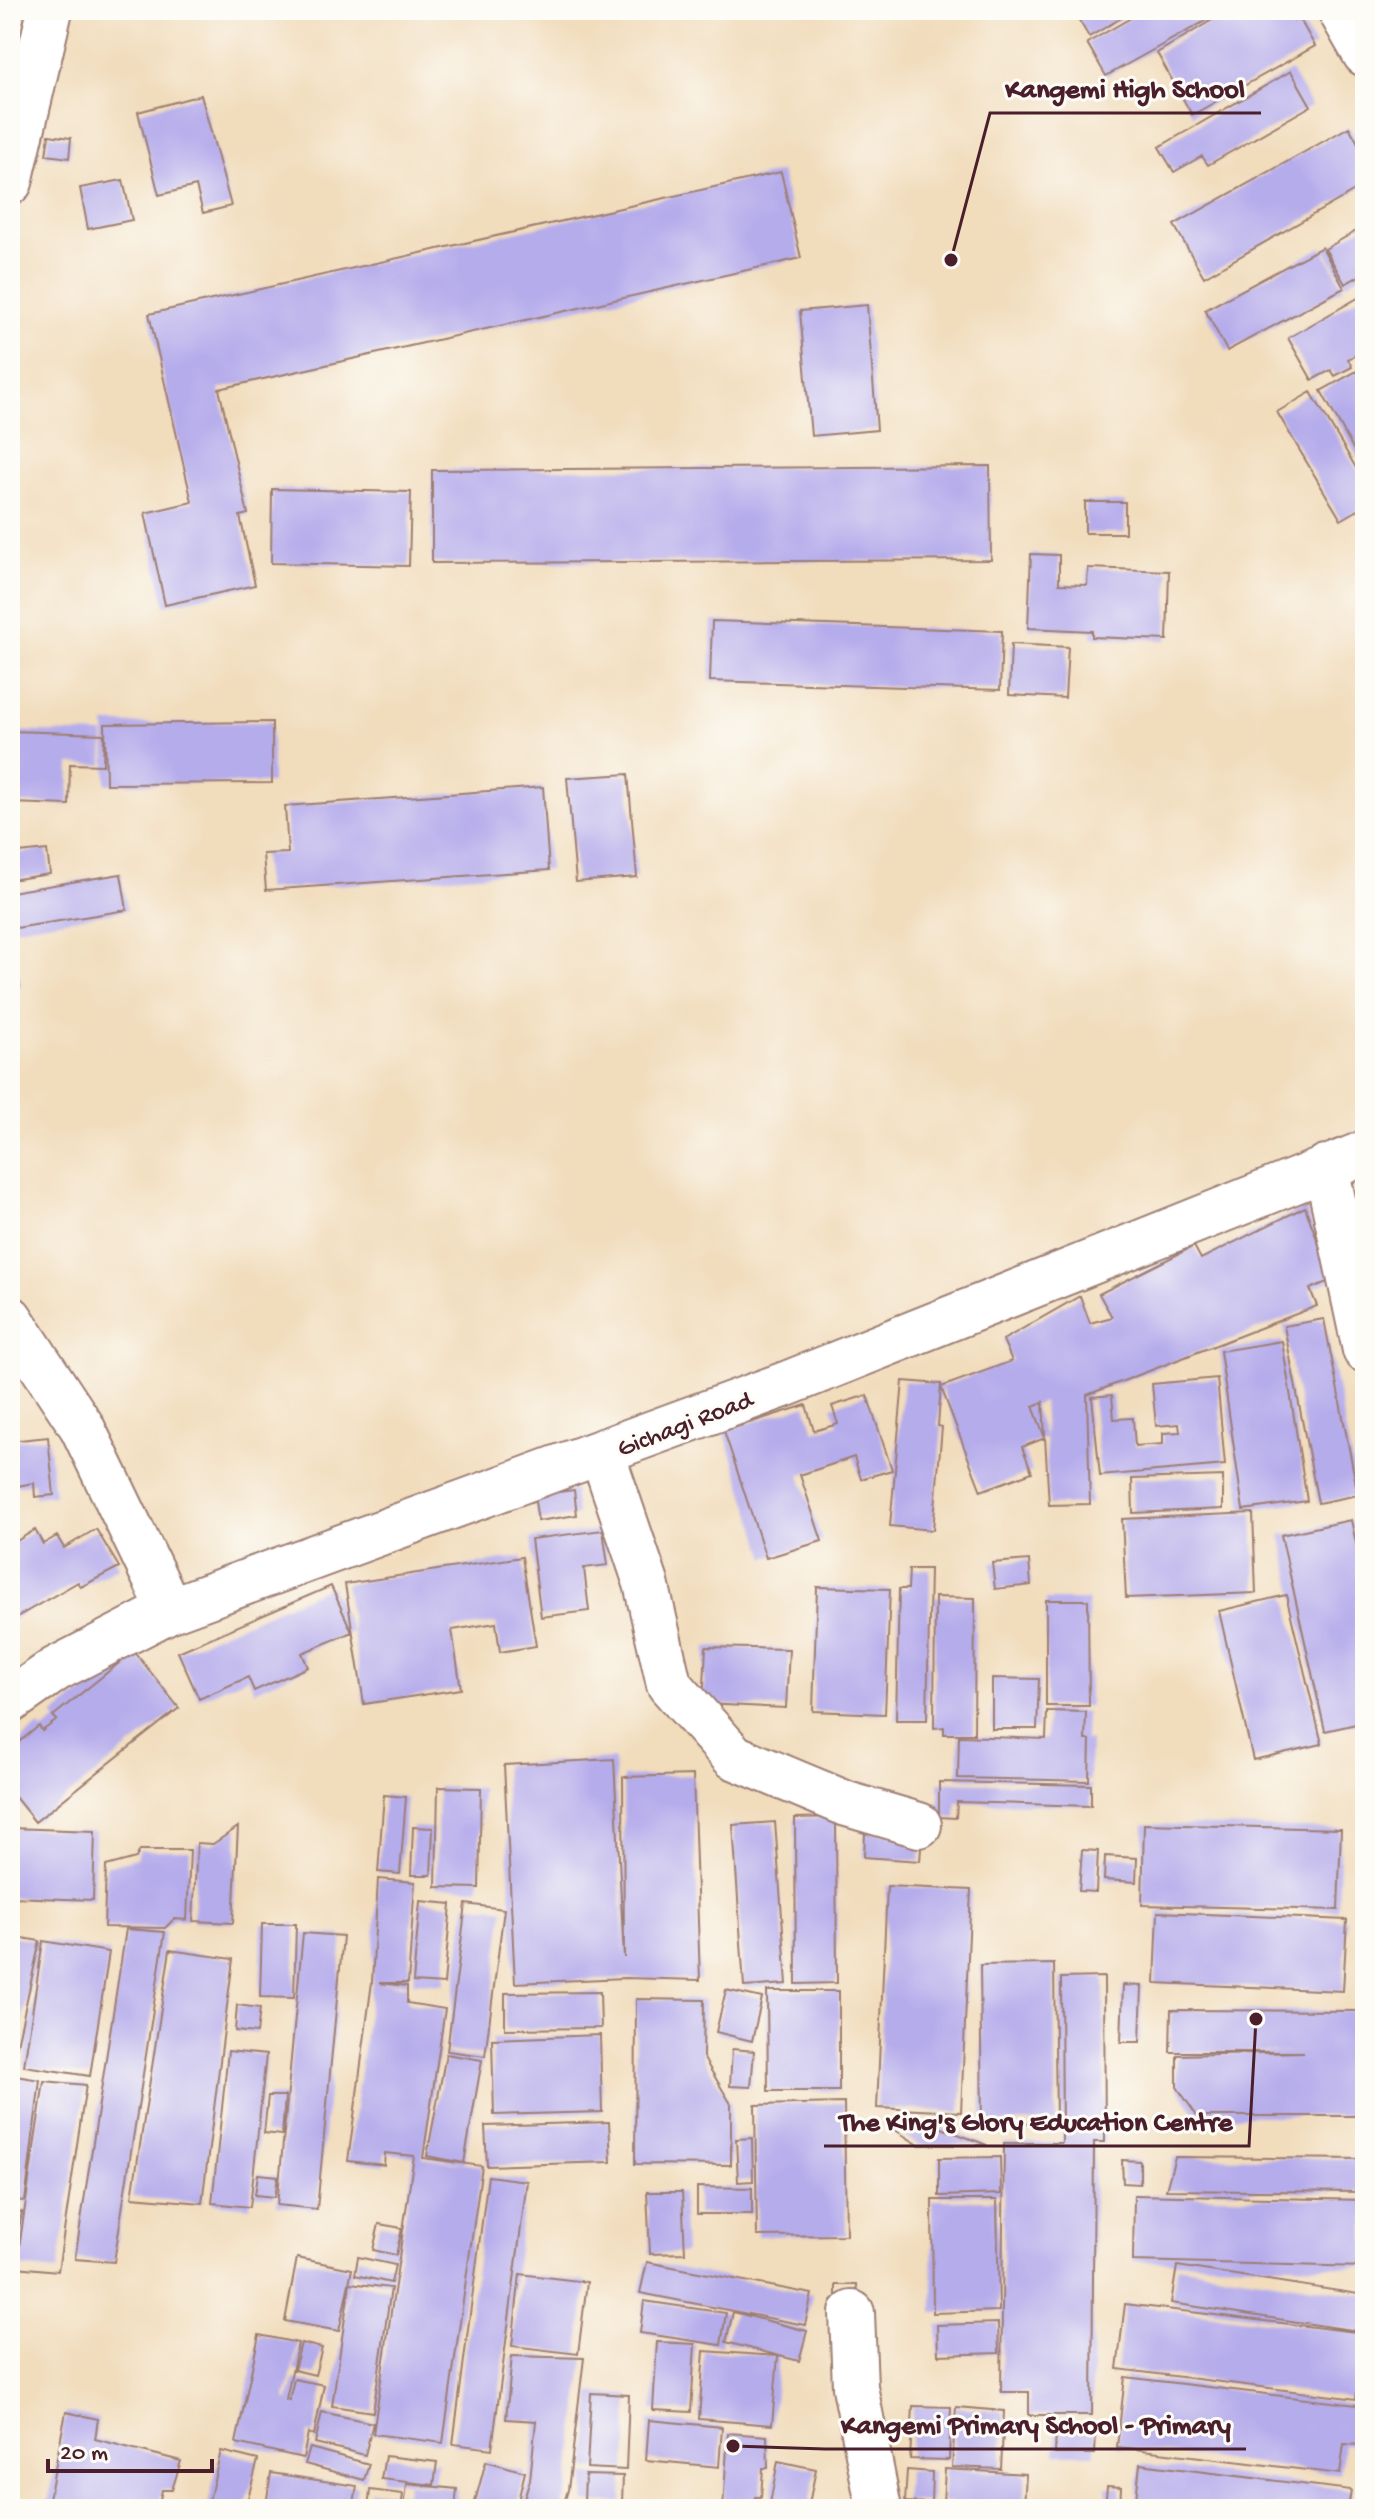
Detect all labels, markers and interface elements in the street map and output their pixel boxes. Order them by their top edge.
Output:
callout: Kangemi High School [990,61,1261,113]
text: Kangemi High School [1004,75,1245,108]
street label: Gichagi Road [613,1386,759,1466]
callout: The King's Glory Education Centre [824,2094,1249,2146]
text: The King's Glory Education Centre [837,2108,1234,2141]
callout: Kangemi Primary School - Primary [825,2397,1246,2449]
text: Kangemi Primary School - Primary [840,2411,1231,2444]
scale bar [48,2423,212,2473]
text: 20 m [60,2440,108,2469]

